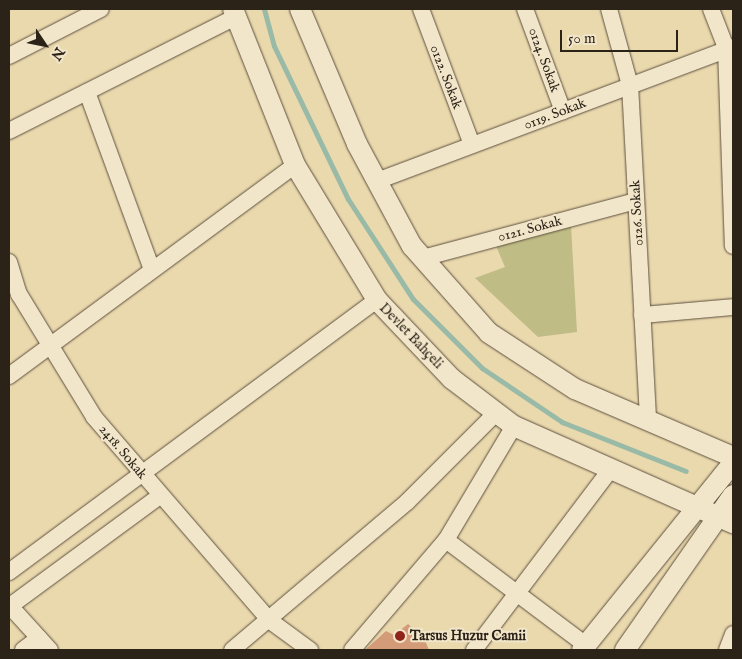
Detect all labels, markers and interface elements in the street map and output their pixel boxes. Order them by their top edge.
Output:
north arrow [20,20,70,70]
scale bar [562,20,680,52]
street label: 0124. Sokak [525,25,563,95]
text: 50 m [568,29,596,48]
text: N [47,43,68,63]
street label: 0122. Sokak [426,43,466,111]
street label: 0119. Sokak [522,94,588,134]
street label: 0126. Sokak [627,179,647,247]
street label: 0121. Sokak [496,212,564,246]
street label: Devlet Bahçeli [376,300,446,372]
street label: 2418. Sokak [95,421,151,483]
place label: Tarsus Huzur Camii [410,628,526,644]
marker: Tarsus Huzur Camii [394,630,406,642]

